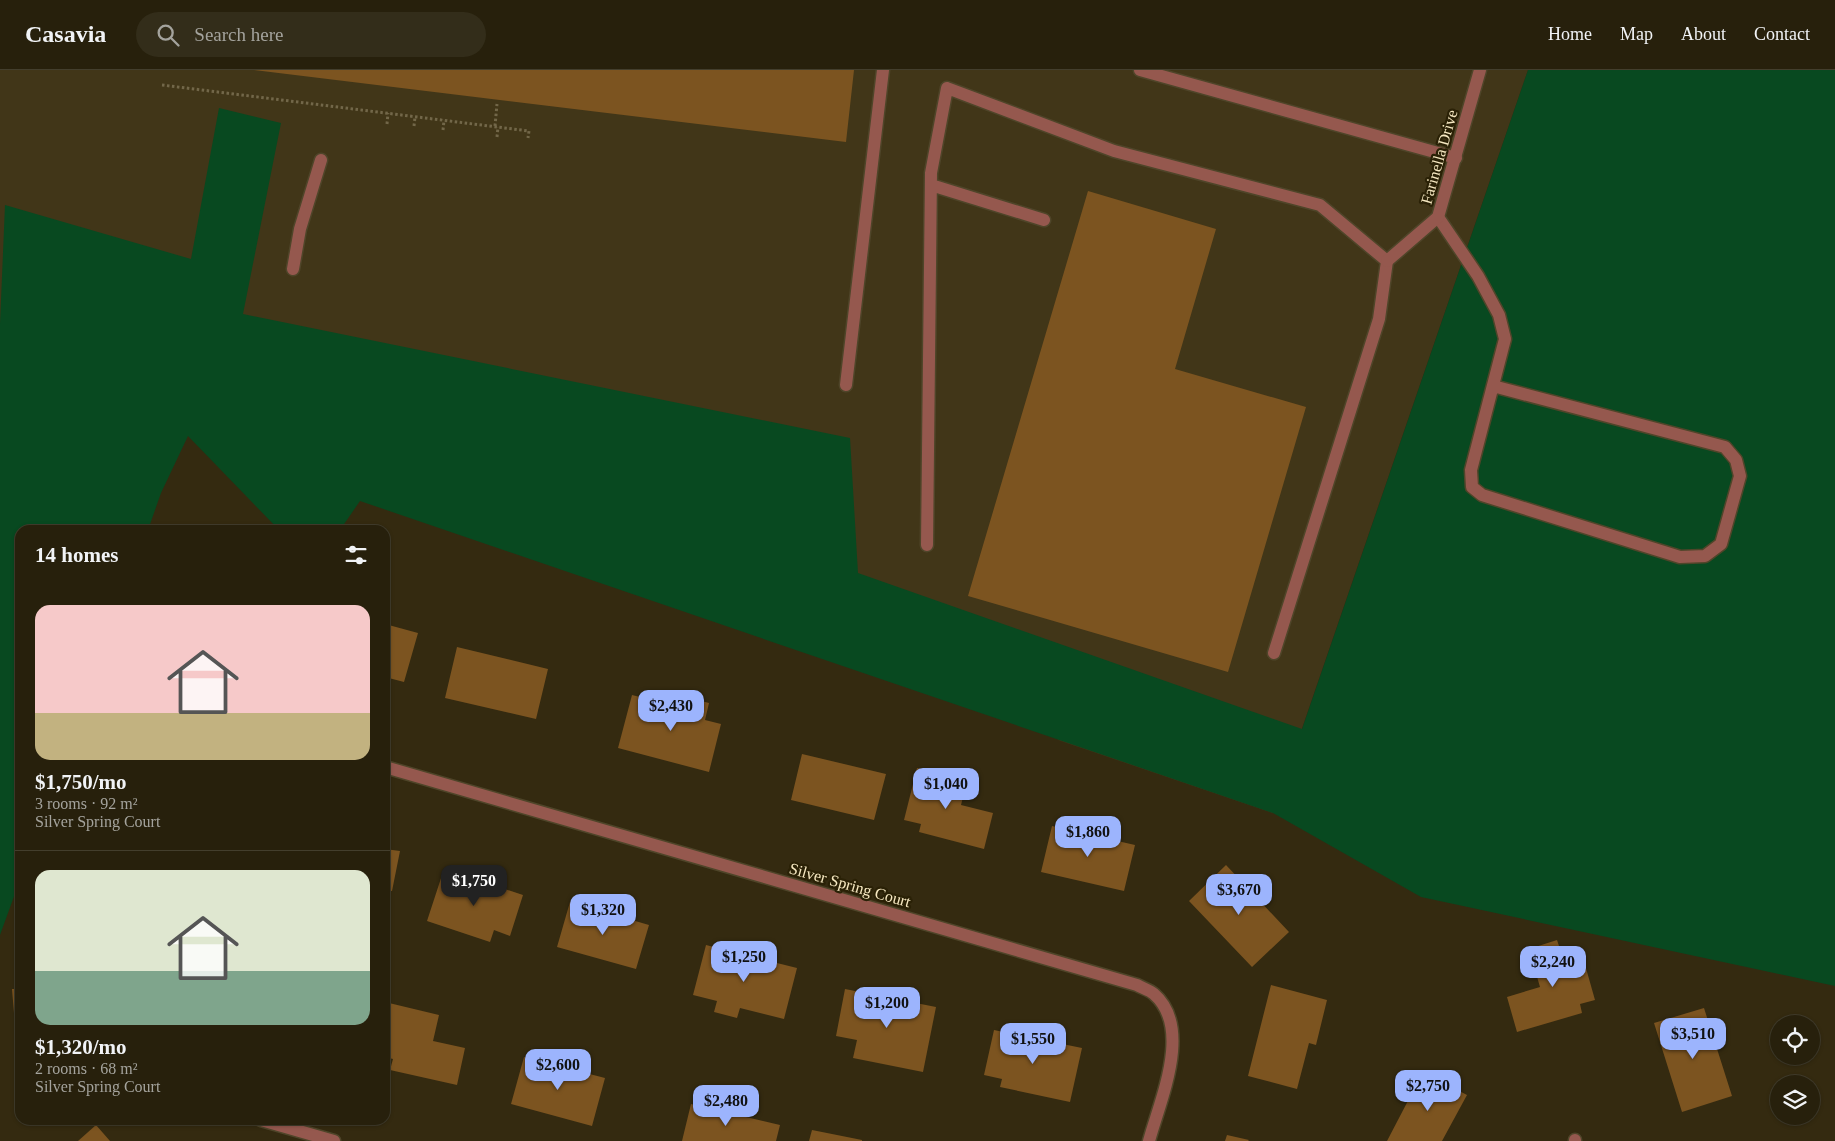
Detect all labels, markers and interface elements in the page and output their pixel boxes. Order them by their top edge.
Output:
search box [136,12,486,57]
text: Casavia [25,21,106,47]
icon: search [154,21,182,49]
text: Search here [194,24,283,45]
text: Home [1548,24,1592,44]
text: Map [1620,24,1653,44]
text: About [1681,24,1726,44]
text: Contact [1754,24,1810,44]
street label: Farinella Drive [1417,108,1461,206]
icon: filters [342,541,370,569]
text: 14 homes [35,543,118,567]
icon: home [158,637,248,727]
pin: $2,430 [630,690,712,732]
text: $2,430 [649,697,693,714]
pin: $1,040 [905,768,987,810]
text: $1,750/mo [35,770,127,794]
text: $1,040 [924,775,968,792]
text: 3 rooms · 92 m² [35,795,138,812]
text: Silver Spring Court [35,813,160,830]
pin: $1,860 [1047,816,1129,858]
text: $1,860 [1066,823,1110,840]
street label: Silver Spring Court [787,860,913,912]
pin: $1,750 [433,864,515,907]
text: $1,750 [452,872,496,889]
pin: $3,670 [1198,874,1280,916]
text: $3,670 [1217,881,1261,898]
pin: $1,320 [562,894,644,936]
text: $1,320 [581,901,625,918]
icon: home [158,903,248,993]
pin: $1,250 [703,940,785,983]
pin: $2,240 [1512,946,1594,988]
text: $1,250 [722,948,766,965]
text: $2,240 [1531,953,1575,970]
pin: $1,200 [846,986,928,1029]
text: $1,200 [865,994,909,1011]
map controls [1770,1015,1820,1125]
button: locate [1770,1015,1820,1065]
pin: $3,510 [1652,1018,1734,1060]
pin: $1,550 [992,1022,1074,1065]
text: $3,510 [1671,1025,1715,1042]
text: $1,550 [1011,1030,1055,1047]
text: $1,320/mo [35,1035,127,1059]
pin: $2,600 [517,1048,599,1091]
text: $2,600 [536,1056,580,1073]
text: 2 rooms · 68 m² [35,1060,138,1077]
pin: $2,750 [1387,1070,1469,1112]
button: layers [1770,1075,1820,1125]
text: $2,750 [1406,1077,1450,1094]
text: Silver Spring Court [35,1078,160,1095]
pin: $2,480 [685,1084,767,1127]
text: $2,480 [704,1092,748,1109]

